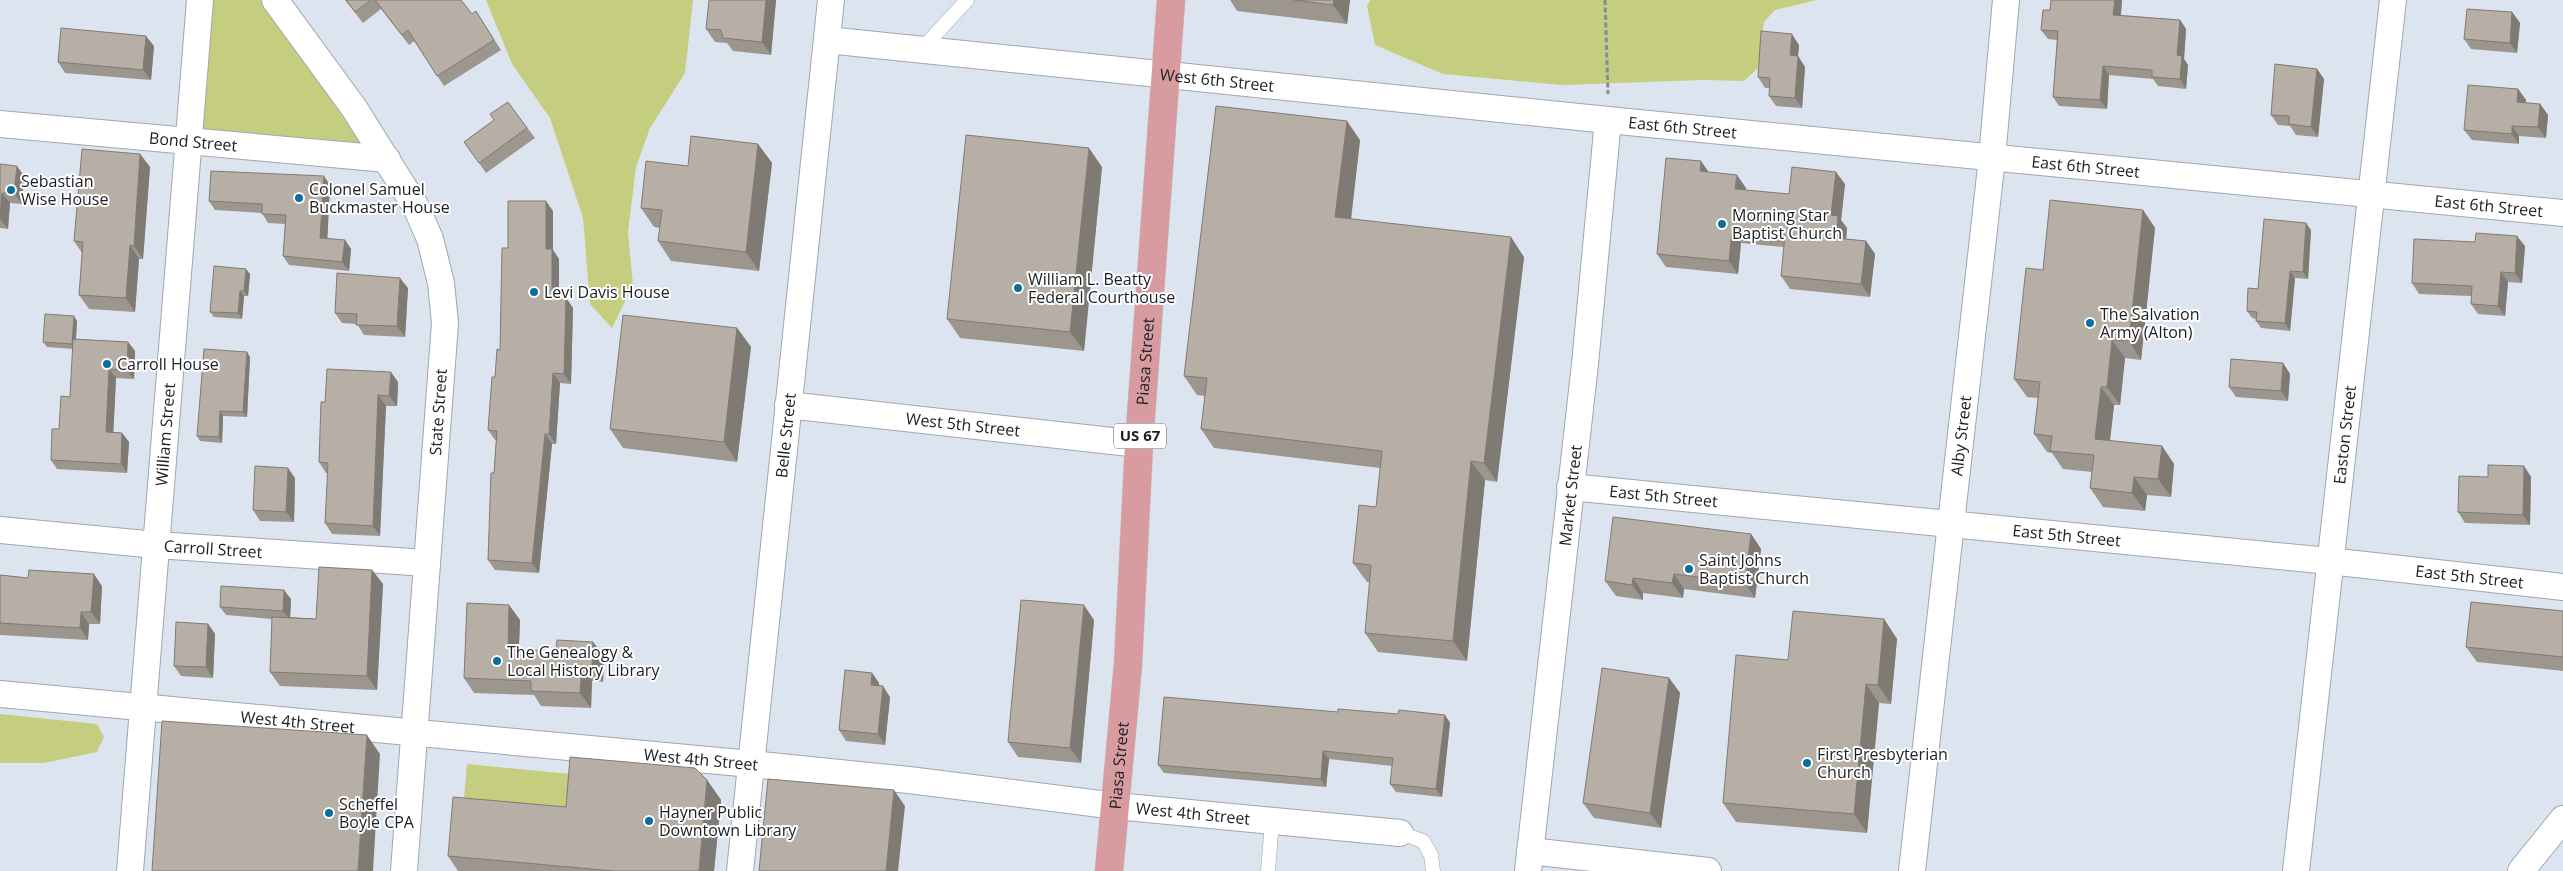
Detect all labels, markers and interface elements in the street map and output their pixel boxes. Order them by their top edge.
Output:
street label: West 6th Street [1159,63,1275,97]
street label: East 6th Street [1627,111,1738,144]
street label: Bond Street [148,127,239,156]
street label: East 6th Street [2030,150,2141,183]
place label: Sebastian Wise House [21,170,108,210]
place label: Colonel Samuel Buckmaster House [309,178,450,218]
marker: Sebastian Wise House [5,184,17,196]
street label: East 6th Street [2434,190,2544,222]
marker: Colonel Samuel Buckmaster House [293,192,305,204]
place label: Morning Star Baptist Church [1732,204,1842,244]
marker: Morning Star Baptist Church [1716,218,1728,230]
place label: William L. Beatty Federal Courthouse [1028,268,1175,308]
place label: Levi Davis House [544,281,670,303]
marker: William L. Beatty Federal Courthouse [1012,282,1024,294]
marker: Levi Davis House [528,286,540,298]
place label: The Salvation Army (Alton) [2100,303,2200,343]
street label: Piasa Street [1131,316,1159,406]
marker: The Salvation Army (Alton) [2084,317,2096,329]
place label: Carroll House [117,353,219,375]
marker: Carroll House [101,358,113,370]
street label: State Street [424,368,452,456]
street label: William Street [150,382,180,487]
street label: Easton Street [2328,384,2361,485]
street label: Belle Street [770,392,801,479]
street label: Alby Street [1945,394,1976,477]
street label: West 5th Street [905,407,1021,442]
road number: US 67 [1114,424,1166,448]
street label: Market Street [1554,443,1587,547]
street label: East 5th Street [1608,480,1719,512]
street label: East 5th Street [2011,519,2122,552]
street label: Carroll Street [163,535,263,563]
place label: Saint Johns Baptist Church [1699,549,1809,589]
street label: East 5th Street [2414,560,2525,594]
marker: Saint Johns Baptist Church [1683,563,1695,575]
place label: The Genealogy & Local History Library [507,641,660,681]
marker: The Genealogy & Local History Library [491,655,503,667]
street label: West 4th Street [240,705,356,738]
street label: Piasa Street [1104,720,1134,810]
street label: West 4th Street [643,743,760,776]
place label: First Presbyterian Church [1817,743,1948,783]
marker: First Presbyterian Church [1801,757,1813,769]
place label: Scheffel Boyle CPA [339,793,415,833]
street label: West 4th Street [1135,797,1251,830]
place label: Hayner Public Downtown Library [659,801,797,841]
marker: Scheffel Boyle CPA [323,807,335,819]
marker: Hayner Public Downtown Library [643,815,655,827]

